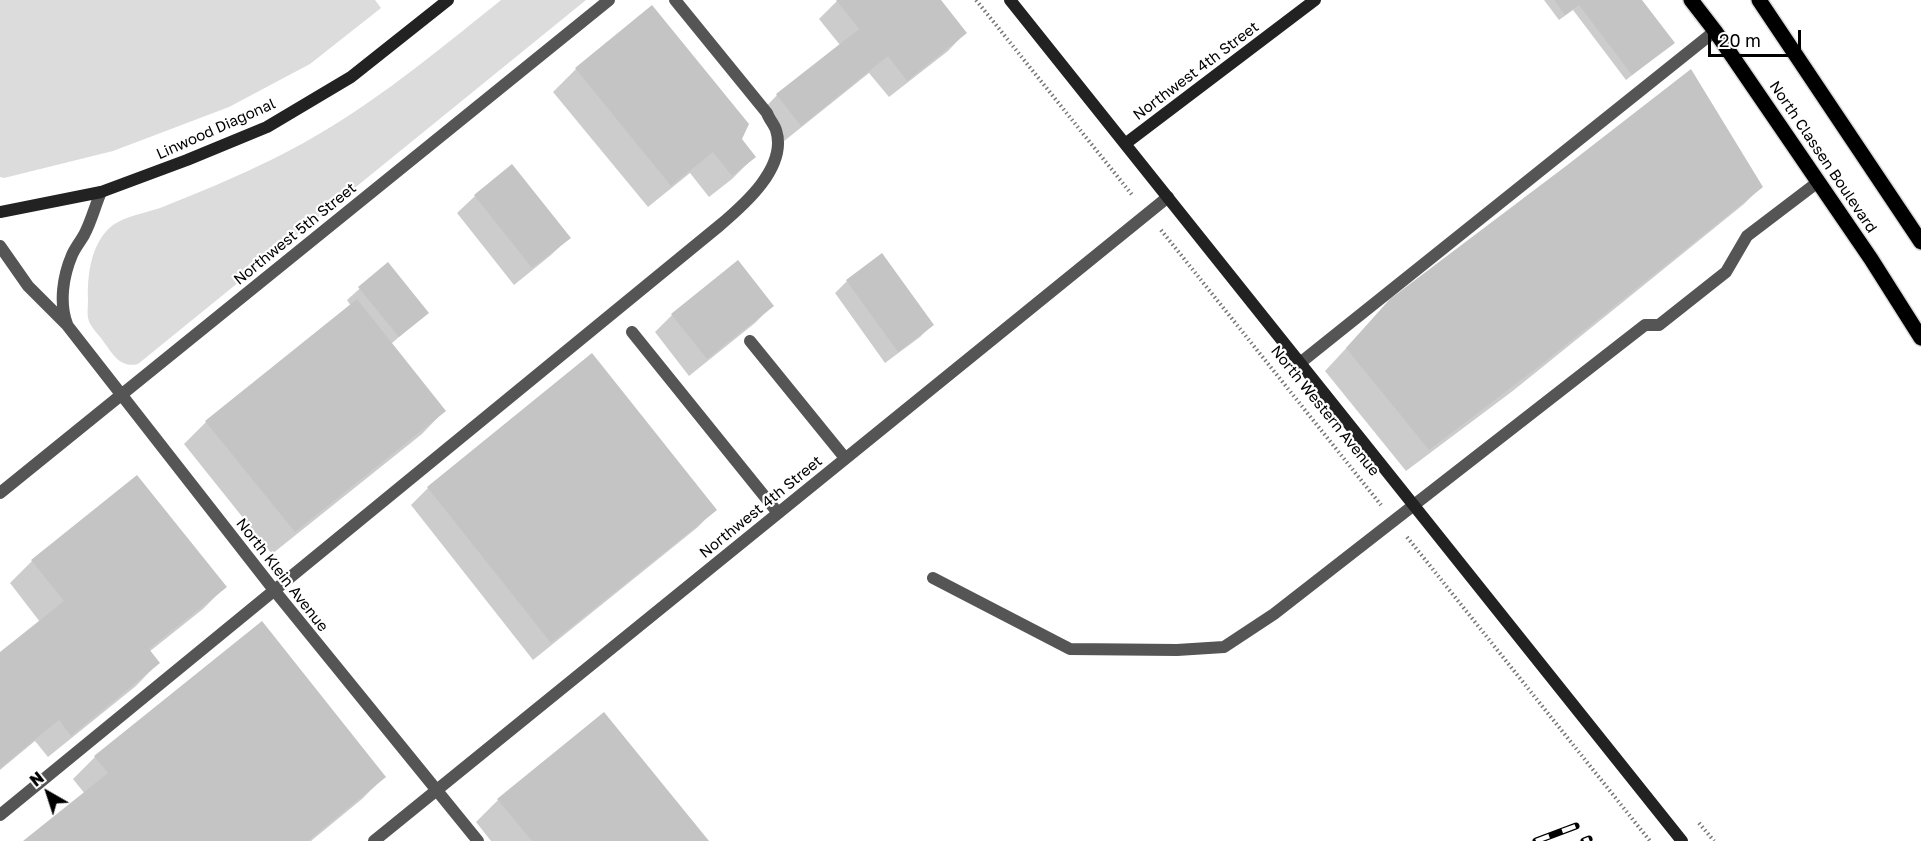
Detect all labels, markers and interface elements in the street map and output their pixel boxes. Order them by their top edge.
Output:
street label: Northwest 4th Street [1130,18,1262,124]
scale bar [1711,18,1804,56]
text: 20 m [1719,29,1761,51]
street label: North Classen Boulevard [1765,78,1881,236]
street label: Linwood Diagonal [154,95,278,163]
street label: Northwest 5th Street [230,179,360,289]
street label: North Western Avenue [1267,342,1383,480]
street label: Northwest 4th Street [696,452,826,562]
street label: North Klein Avenue [232,515,332,635]
north arrow [18,763,78,823]
text: N [26,767,48,791]

